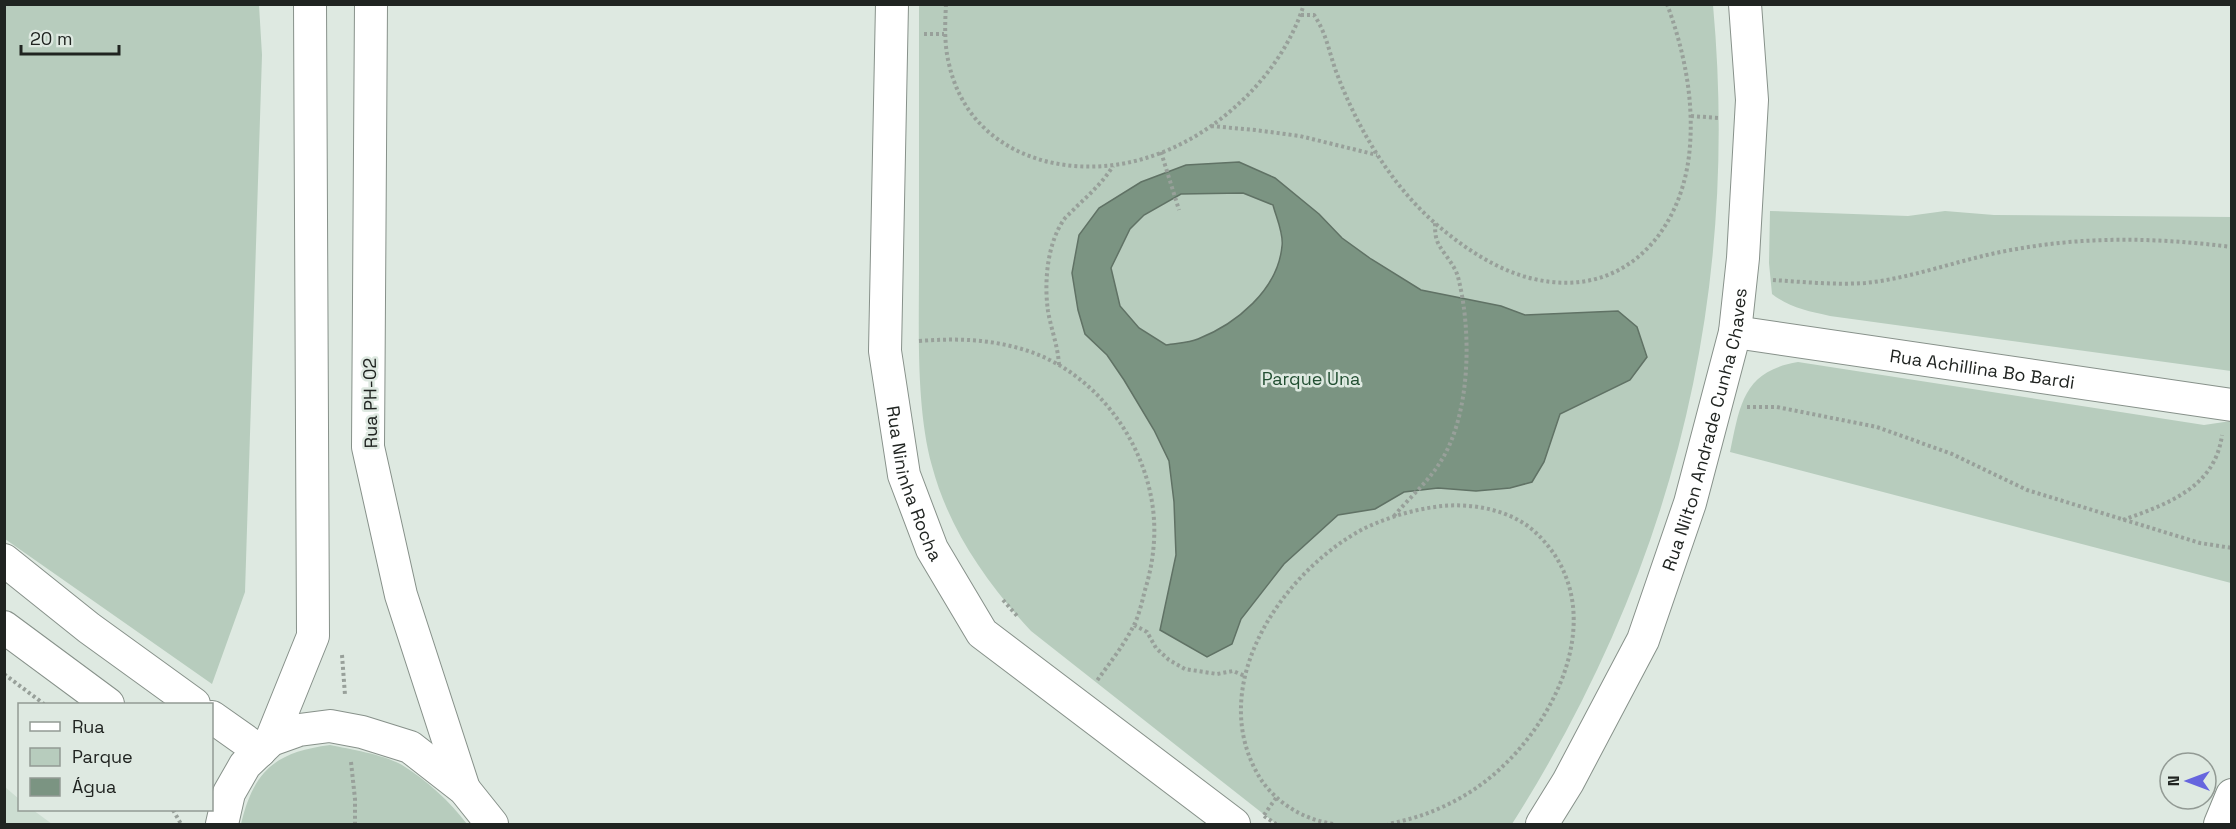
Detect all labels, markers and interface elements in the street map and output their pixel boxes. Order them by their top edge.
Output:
scale bar [21,18,118,56]
text: 20 m [30,27,73,50]
street label: Rua Nilton Andrade Cunha Chaves [1656,287,1751,574]
street label: Rua Achillina Bo Bardi [1888,343,2076,393]
street label: Rua PH-02 [358,358,382,448]
park label: Parque Una [1262,367,1360,390]
street label: Rua Nininha Rocha [882,404,948,565]
legend [18,703,213,811]
text: Rua [72,715,105,738]
text: Parque [72,745,133,768]
north arrow [2158,751,2218,811]
text: Água [72,775,116,798]
text: N [2163,776,2184,786]

